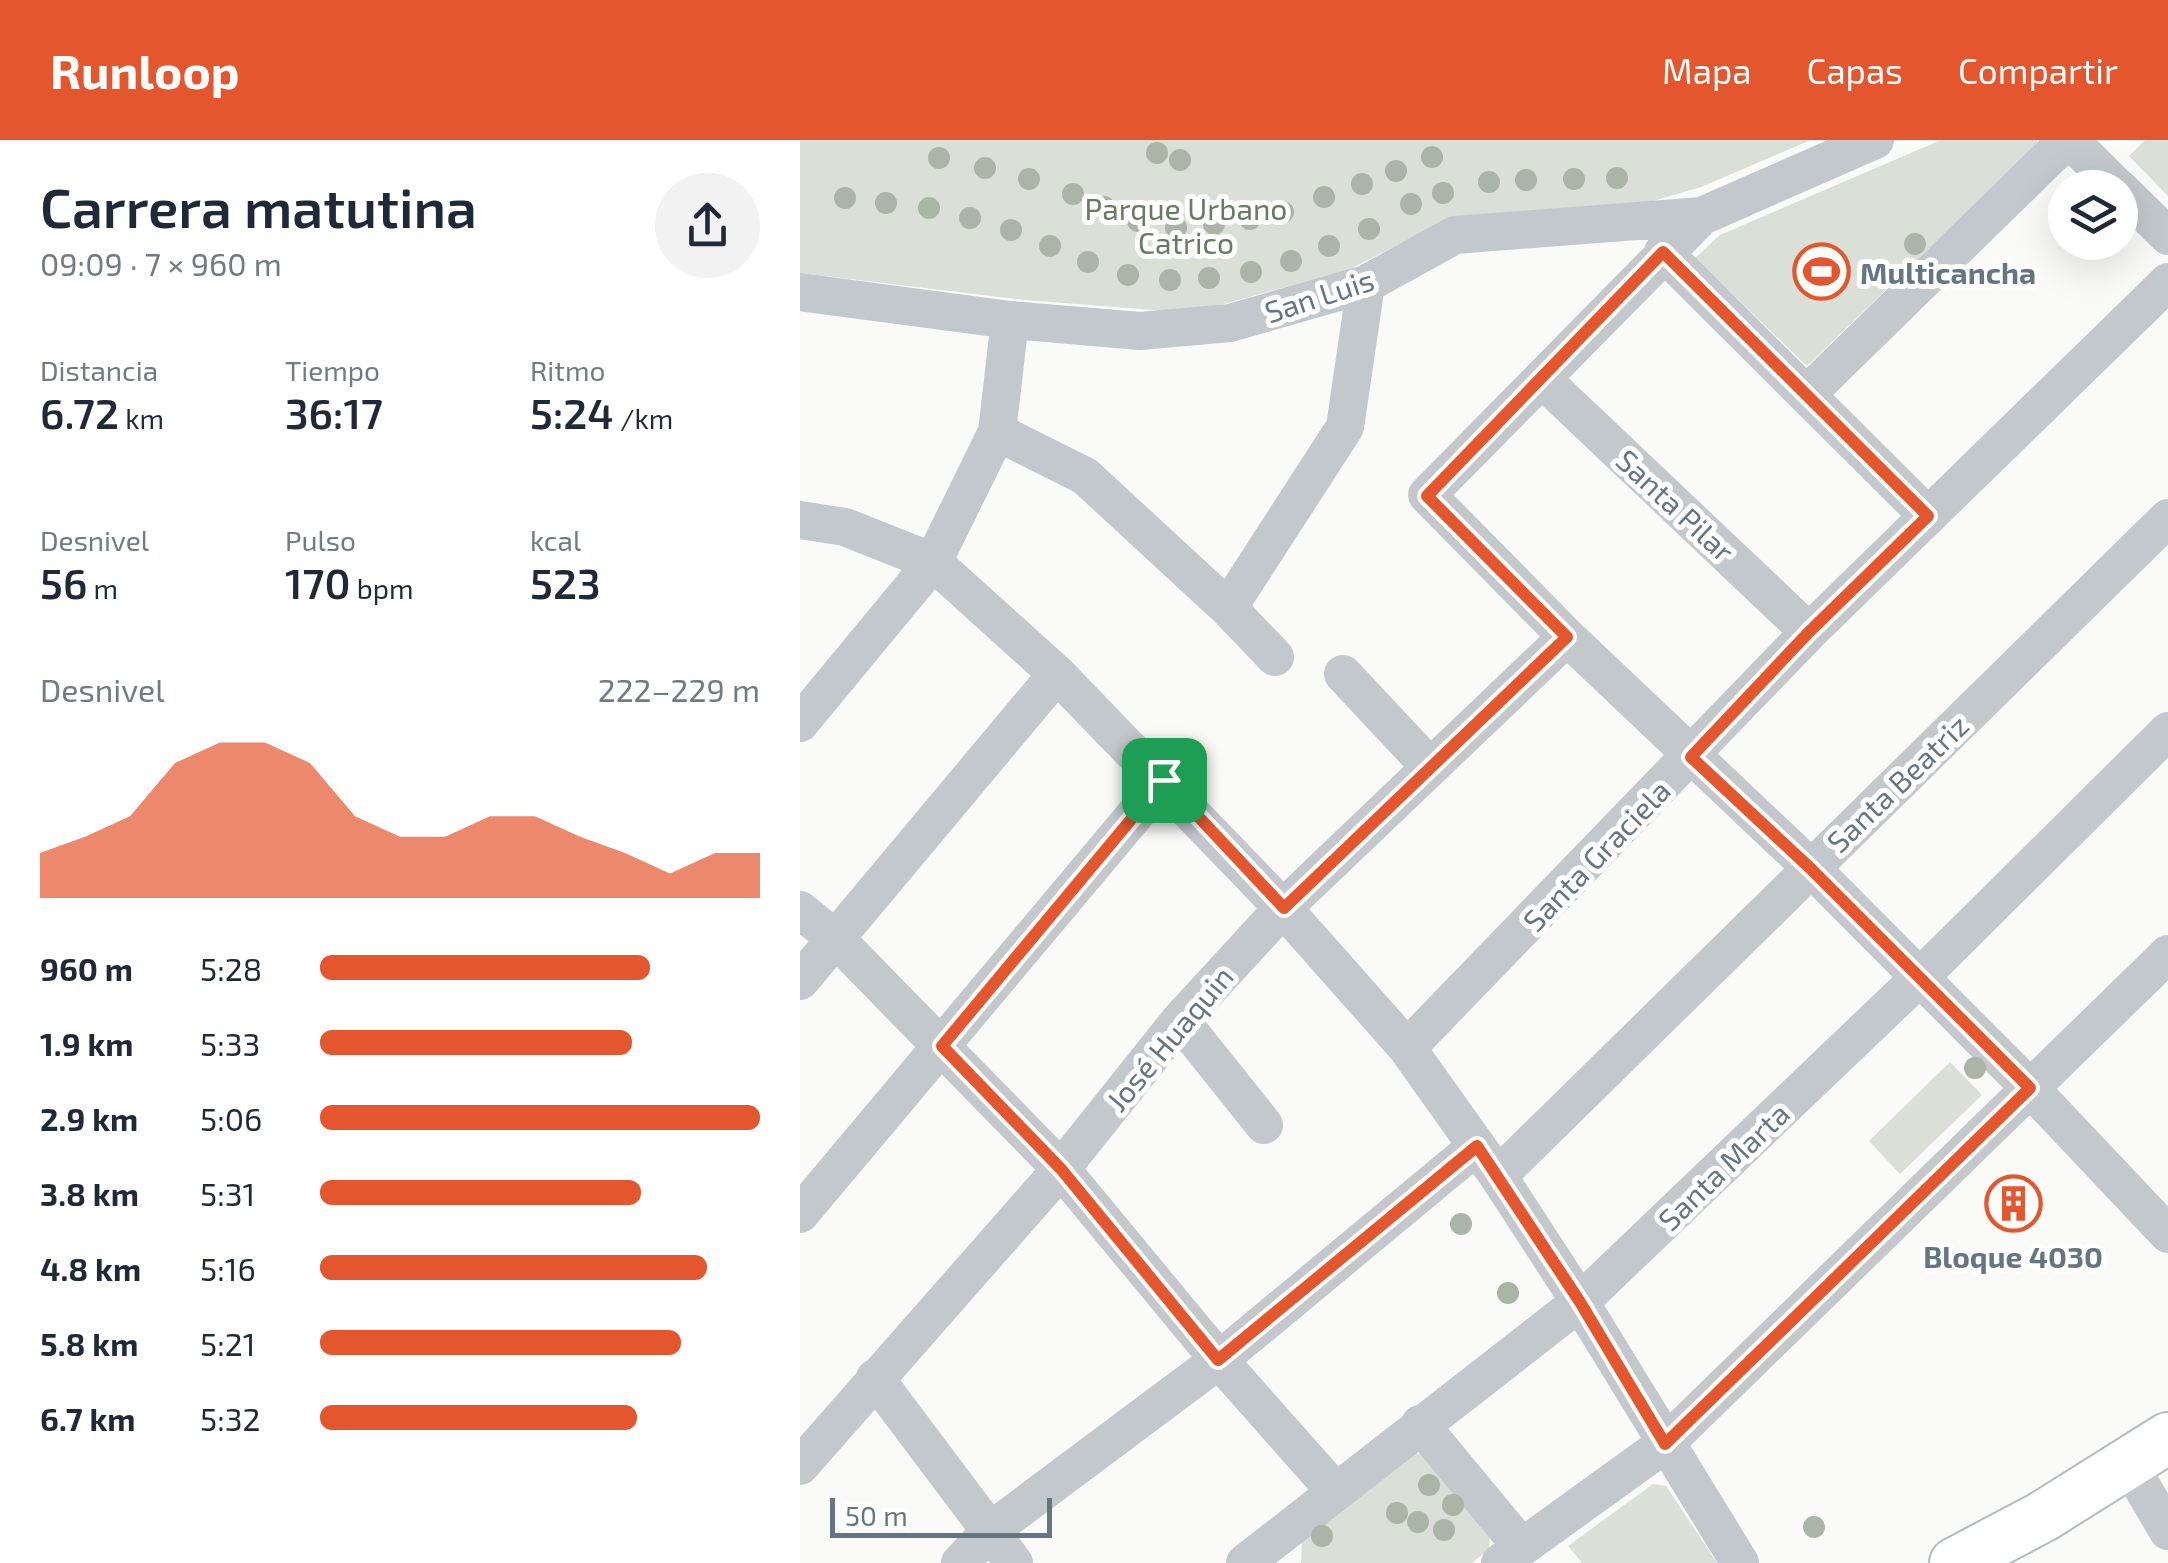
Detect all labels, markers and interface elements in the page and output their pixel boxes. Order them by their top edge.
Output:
text: Runloop [50,41,240,99]
text: Mapa [1662,49,1751,91]
text: Capas [1806,49,1903,91]
text: Compartir [1958,49,2118,91]
map controls [2048,170,2138,260]
button: layers [2048,170,2138,260]
text: Carrera matutina [40,173,477,239]
button: share [655,173,760,278]
park label: Parque Urbano Catrico [1085,190,1287,260]
sports icon: Multicancha [1791,242,1851,302]
text: 09:09 · 7 × 960 m [40,244,282,282]
place label: Multicancha [1860,254,2036,290]
street label: San Luis [1260,260,1378,330]
text: Distancia [40,353,158,387]
text: Tiempo [285,353,380,387]
text: Ritmo [530,353,605,387]
text: 6.72 [40,387,119,437]
text: 36:17 [285,387,383,437]
text: 5:24 [530,387,614,437]
text: km [119,401,164,435]
text: /km [614,401,673,435]
street label: Santa Pilar [1610,441,1742,569]
text: Desnivel [40,523,149,557]
text: Pulso [285,523,356,557]
text: kcal [530,523,581,557]
text: 56 [40,557,87,607]
text: 170 [285,557,350,607]
text: 523 [530,557,601,607]
text: m [87,571,118,605]
text: bpm [350,571,413,605]
text: Desnivel [40,670,165,708]
text: 222–229 m [598,670,760,708]
street label: Santa Beatriz [1819,707,1975,859]
pin [1122,738,1207,823]
icon: arrive [1137,753,1192,808]
street label: Santa Graciela [1515,772,1677,938]
text: 960 m [40,949,133,987]
text: 5:28 [200,949,262,987]
street label: José Huaquin [1098,958,1240,1118]
text: 1.9 km [40,1024,134,1062]
text: 5:33 [200,1024,260,1062]
street label: Santa Marta [1650,1095,1796,1237]
text: 2.9 km [40,1099,138,1137]
text: 5:06 [200,1099,262,1137]
text: 3.8 km [40,1174,139,1212]
text: 5:31 [200,1174,255,1212]
building icon: Bloque 4030 [1983,1174,2043,1234]
place label: Bloque 4030 [1923,1238,2103,1274]
text: 4.8 km [40,1249,141,1287]
text: 5:16 [200,1249,256,1287]
text: 5.8 km [40,1324,138,1362]
text: 5:21 [200,1324,255,1362]
text: 6.7 km [40,1399,136,1437]
text: 5:32 [200,1399,260,1437]
scale bar [830,1493,1052,1538]
text: 50 m [845,1498,908,1532]

